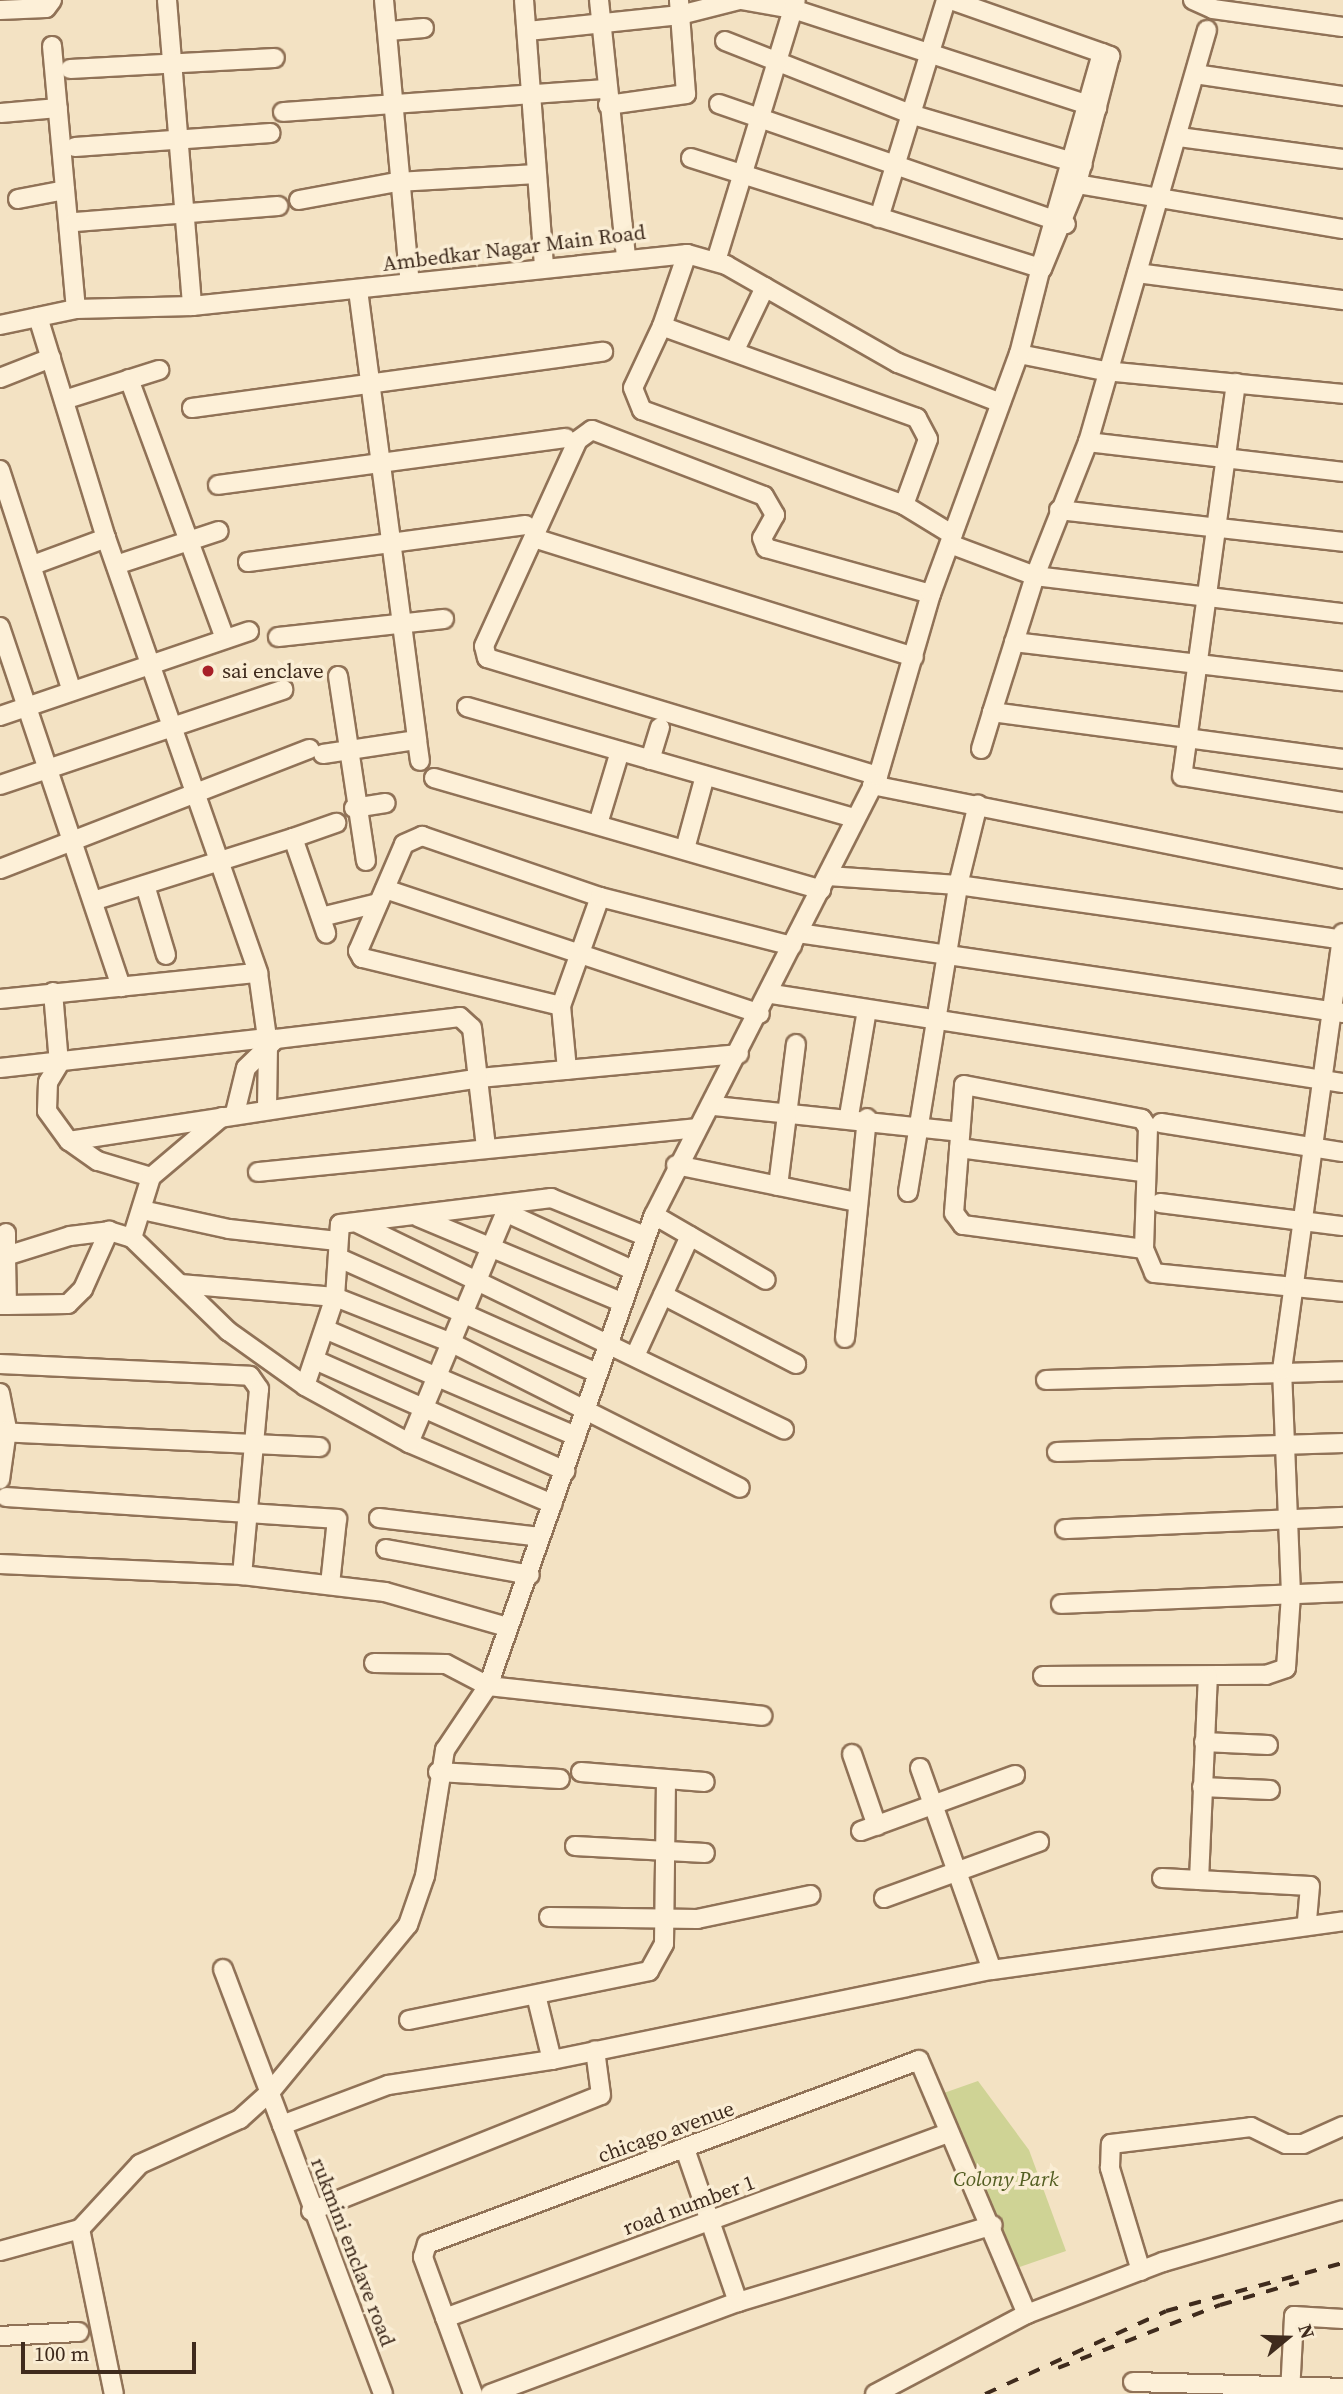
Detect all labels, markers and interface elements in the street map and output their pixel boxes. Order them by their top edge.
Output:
street label: Ambedkar Nagar Main Road [381,219,647,277]
place label: sai enclave [222,658,324,684]
marker: sai enclave [200,663,216,679]
street label: chicago avenue [594,2096,738,2168]
street label: rukmini enclave road [305,2154,401,2350]
park label: Colony Park [953,2166,1059,2192]
street label: road number 1 [620,2169,758,2241]
north arrow [1252,2303,1322,2373]
text: N [1292,2320,1321,2342]
scale bar [24,2328,200,2372]
text: 100 m [34,2339,89,2368]

